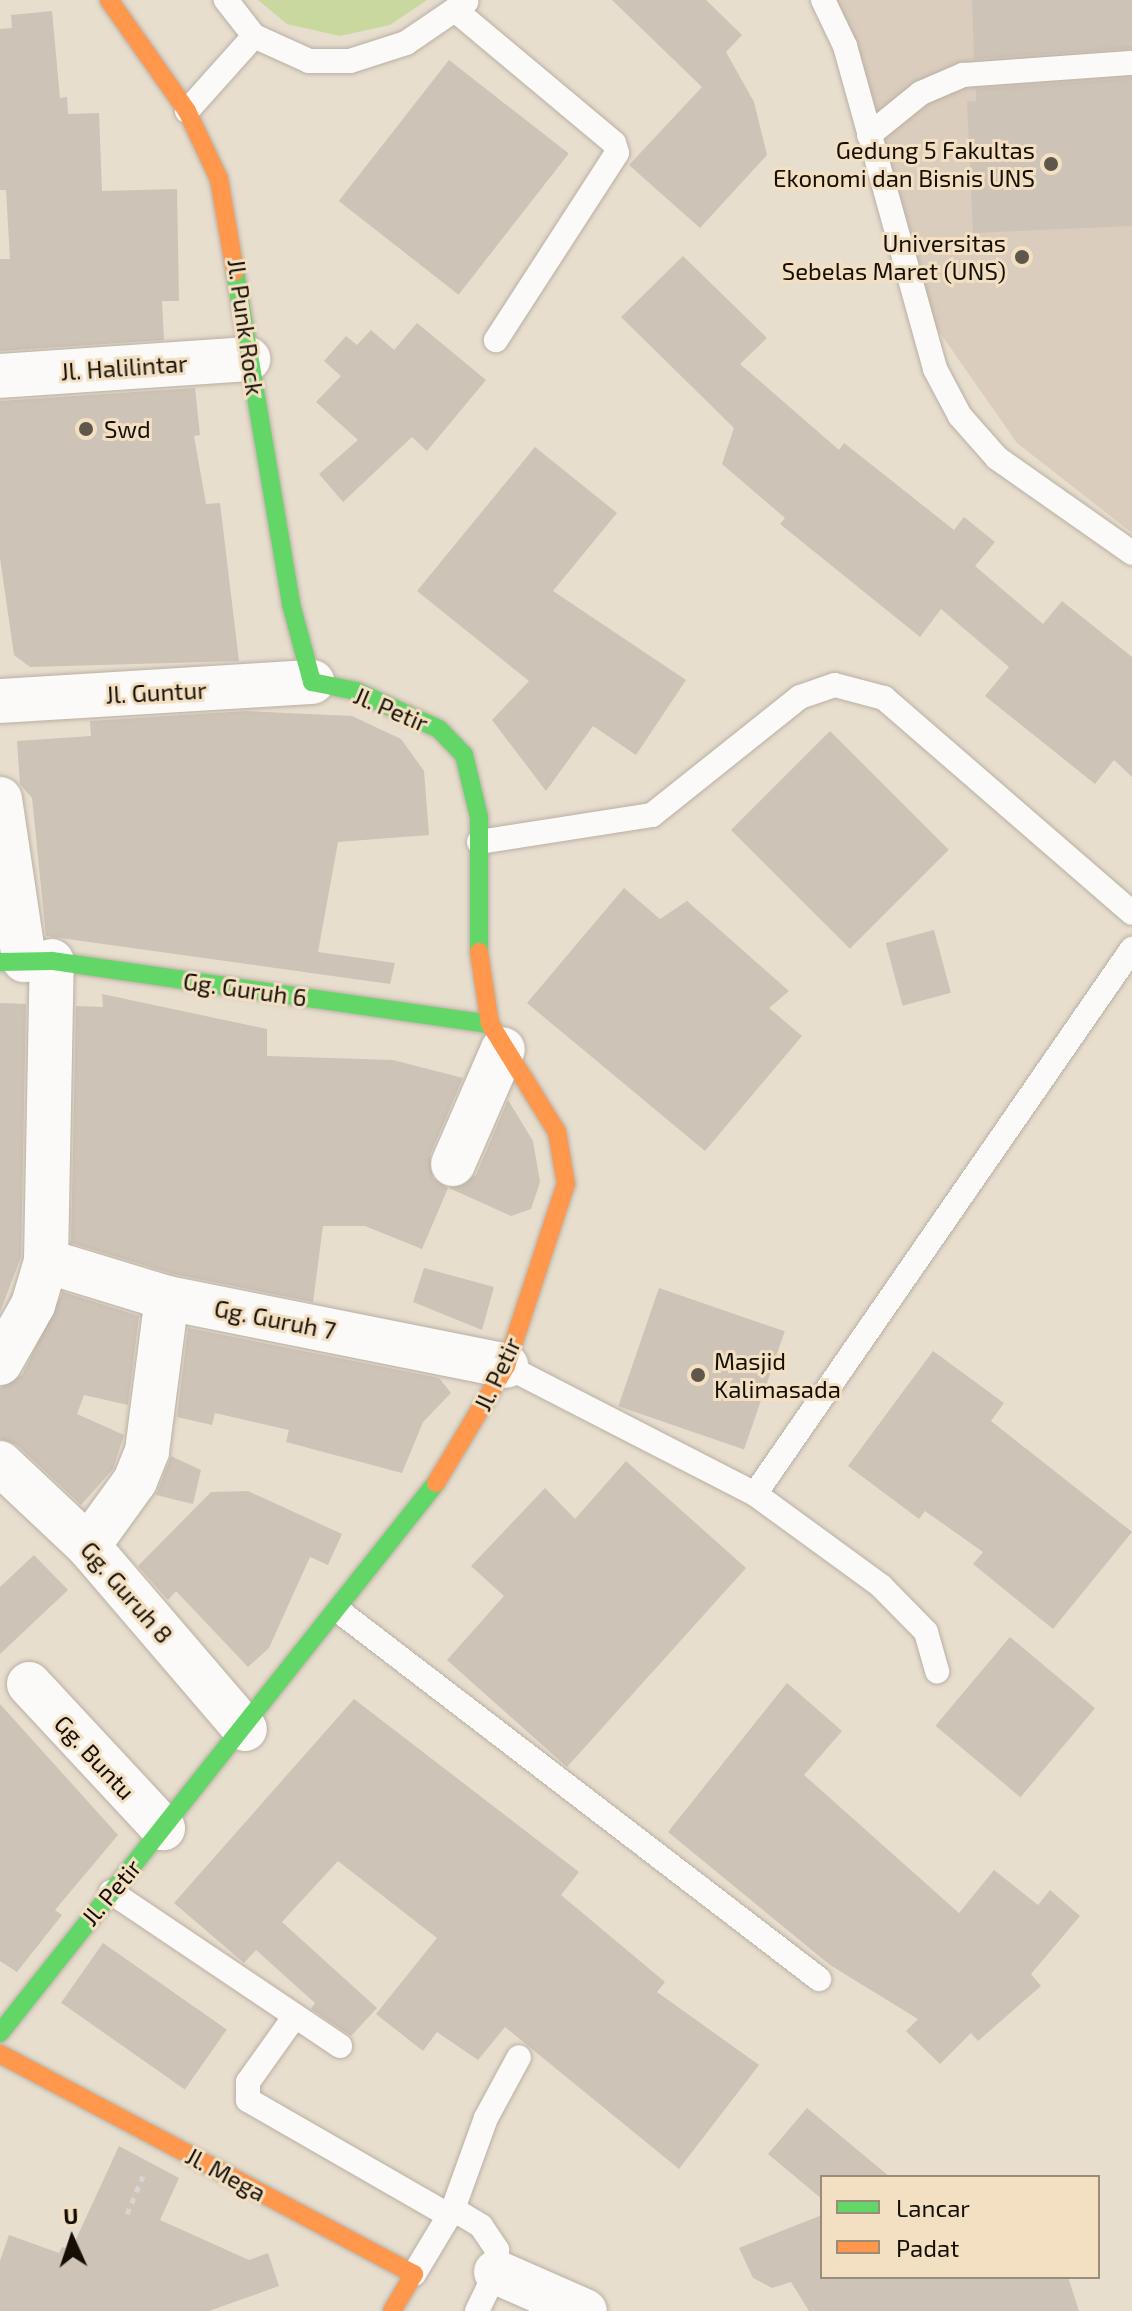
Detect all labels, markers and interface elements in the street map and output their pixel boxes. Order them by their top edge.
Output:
place label: Gedung 5 Fakultas Ekonomi dan Bisnis UNS [773,136,1035,192]
marker: Gedung 5 Fakultas Ekonomi dan Bisnis UNS [1042,155,1060,173]
place label: Universitas Sebelas Maret (UNS) [782,229,1006,285]
marker: Universitas Sebelas Maret (UNS) [1013,248,1031,266]
street label: Jl. Punk Rock [222,257,270,397]
street label: Jl. Halilintar [59,348,189,386]
place label: Swd [104,415,151,443]
marker: Swd [75,418,97,440]
street label: Jl. Guntur [105,675,207,709]
street label: Jl. Petir [350,681,432,737]
street label: Gg. Guruh 6 [181,966,309,1012]
street label: Gg. Guruh 7 [212,1293,338,1345]
street label: Jl. Petir [468,1333,526,1415]
place label: Masjid Kalimasada [714,1347,841,1403]
marker: Masjid Kalimasada [689,1366,707,1384]
street label: Gg. Guruh 8 [75,1535,179,1649]
street label: Gg. Buntu [49,1709,141,1805]
street label: Jl. Petir [75,1853,147,1931]
street label: Jl. Mega [181,2141,271,2207]
legend [820,2175,1100,2279]
text: Lancar [896,2193,970,2222]
north arrow [32,2199,112,2279]
text: U [63,2202,79,2228]
text: Padat [896,2233,959,2262]

